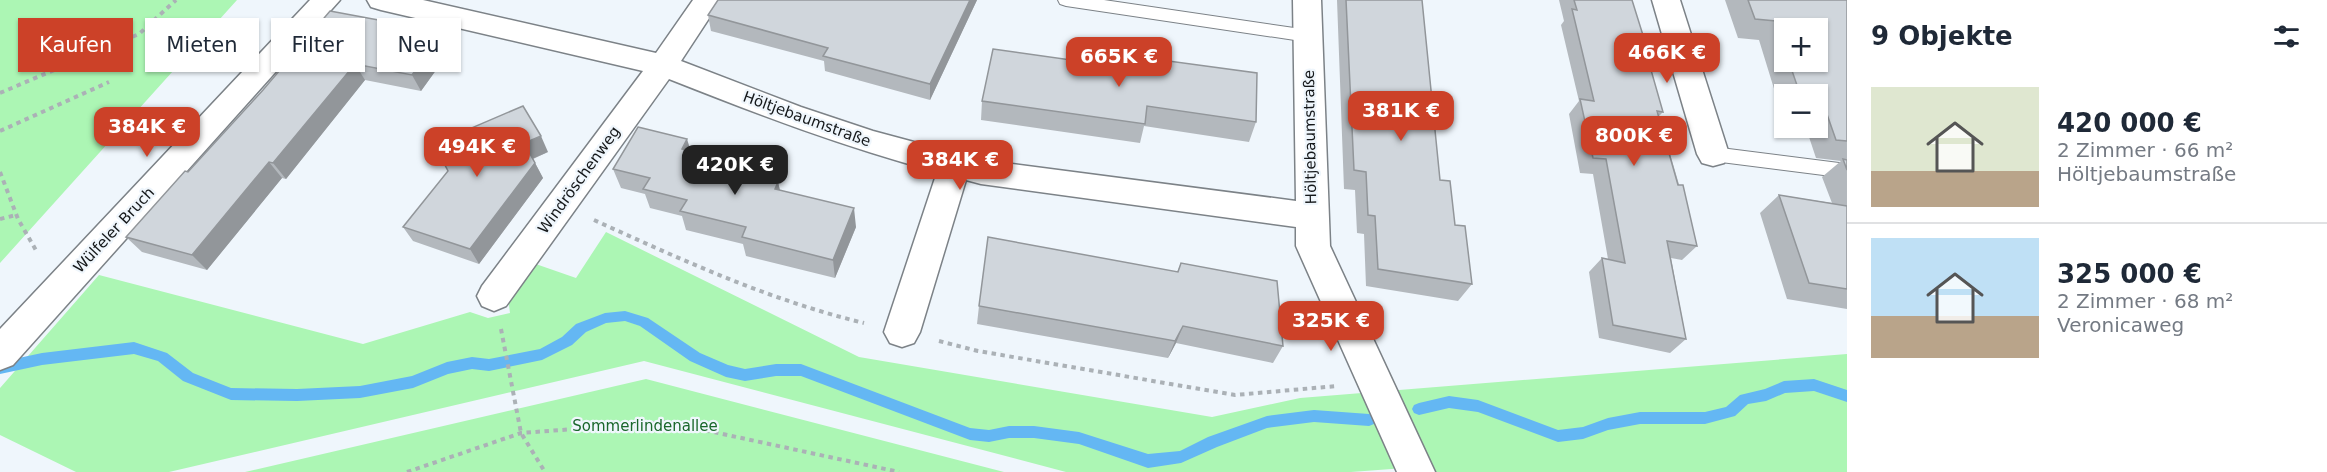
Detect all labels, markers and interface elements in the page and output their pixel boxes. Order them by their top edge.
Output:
chip: Kaufen [18,18,133,72]
chip: Mieten [145,18,259,72]
chip: Filter [271,18,365,72]
chip: Neu [377,18,461,72]
map controls [1774,18,1828,138]
button: + [1774,18,1828,72]
icon: filters [2270,20,2303,53]
text: 9 Objekte [1871,21,2013,51]
pin: 466K € [1618,33,1716,84]
pin: 665K € [1070,37,1168,88]
text: 466K € [1628,40,1706,64]
text: 665K € [1080,44,1158,68]
street label: Höltjebaumstraße [1300,70,1320,204]
button: − [1774,84,1828,138]
street label: Höltjebaumstraße [741,88,873,150]
pin: 381K € [1352,91,1450,142]
text: 381K € [1362,98,1440,122]
pin: 384K € [98,107,196,158]
text: 420 000 € [2057,108,2202,138]
icon: home [1919,111,1991,183]
text: 384K € [108,114,186,138]
pin: 800K € [1585,116,1683,167]
street label: Windröschenweg [534,123,624,237]
text: 800K € [1595,123,1673,147]
pin: 494K € [428,127,526,178]
text: 494K € [438,134,516,158]
text: 2 Zimmer · 66 m² [2057,138,2233,162]
pin: 384K € [911,140,1009,191]
pin: 420K € [686,145,784,196]
text: 384K € [921,147,999,171]
text: 420K € [696,152,774,176]
text: Höltjebaumstraße [2057,162,2236,186]
street label: Wülfeler Bruch [70,183,158,277]
text: 325 000 € [2057,259,2202,289]
icon: home [1919,262,1991,334]
text: 2 Zimmer · 68 m² [2057,289,2233,313]
pin: 325K € [1282,301,1380,352]
text: 325K € [1292,308,1370,332]
text: Veronicaweg [2057,313,2184,337]
park label: Sommerlindenallee [572,417,718,435]

